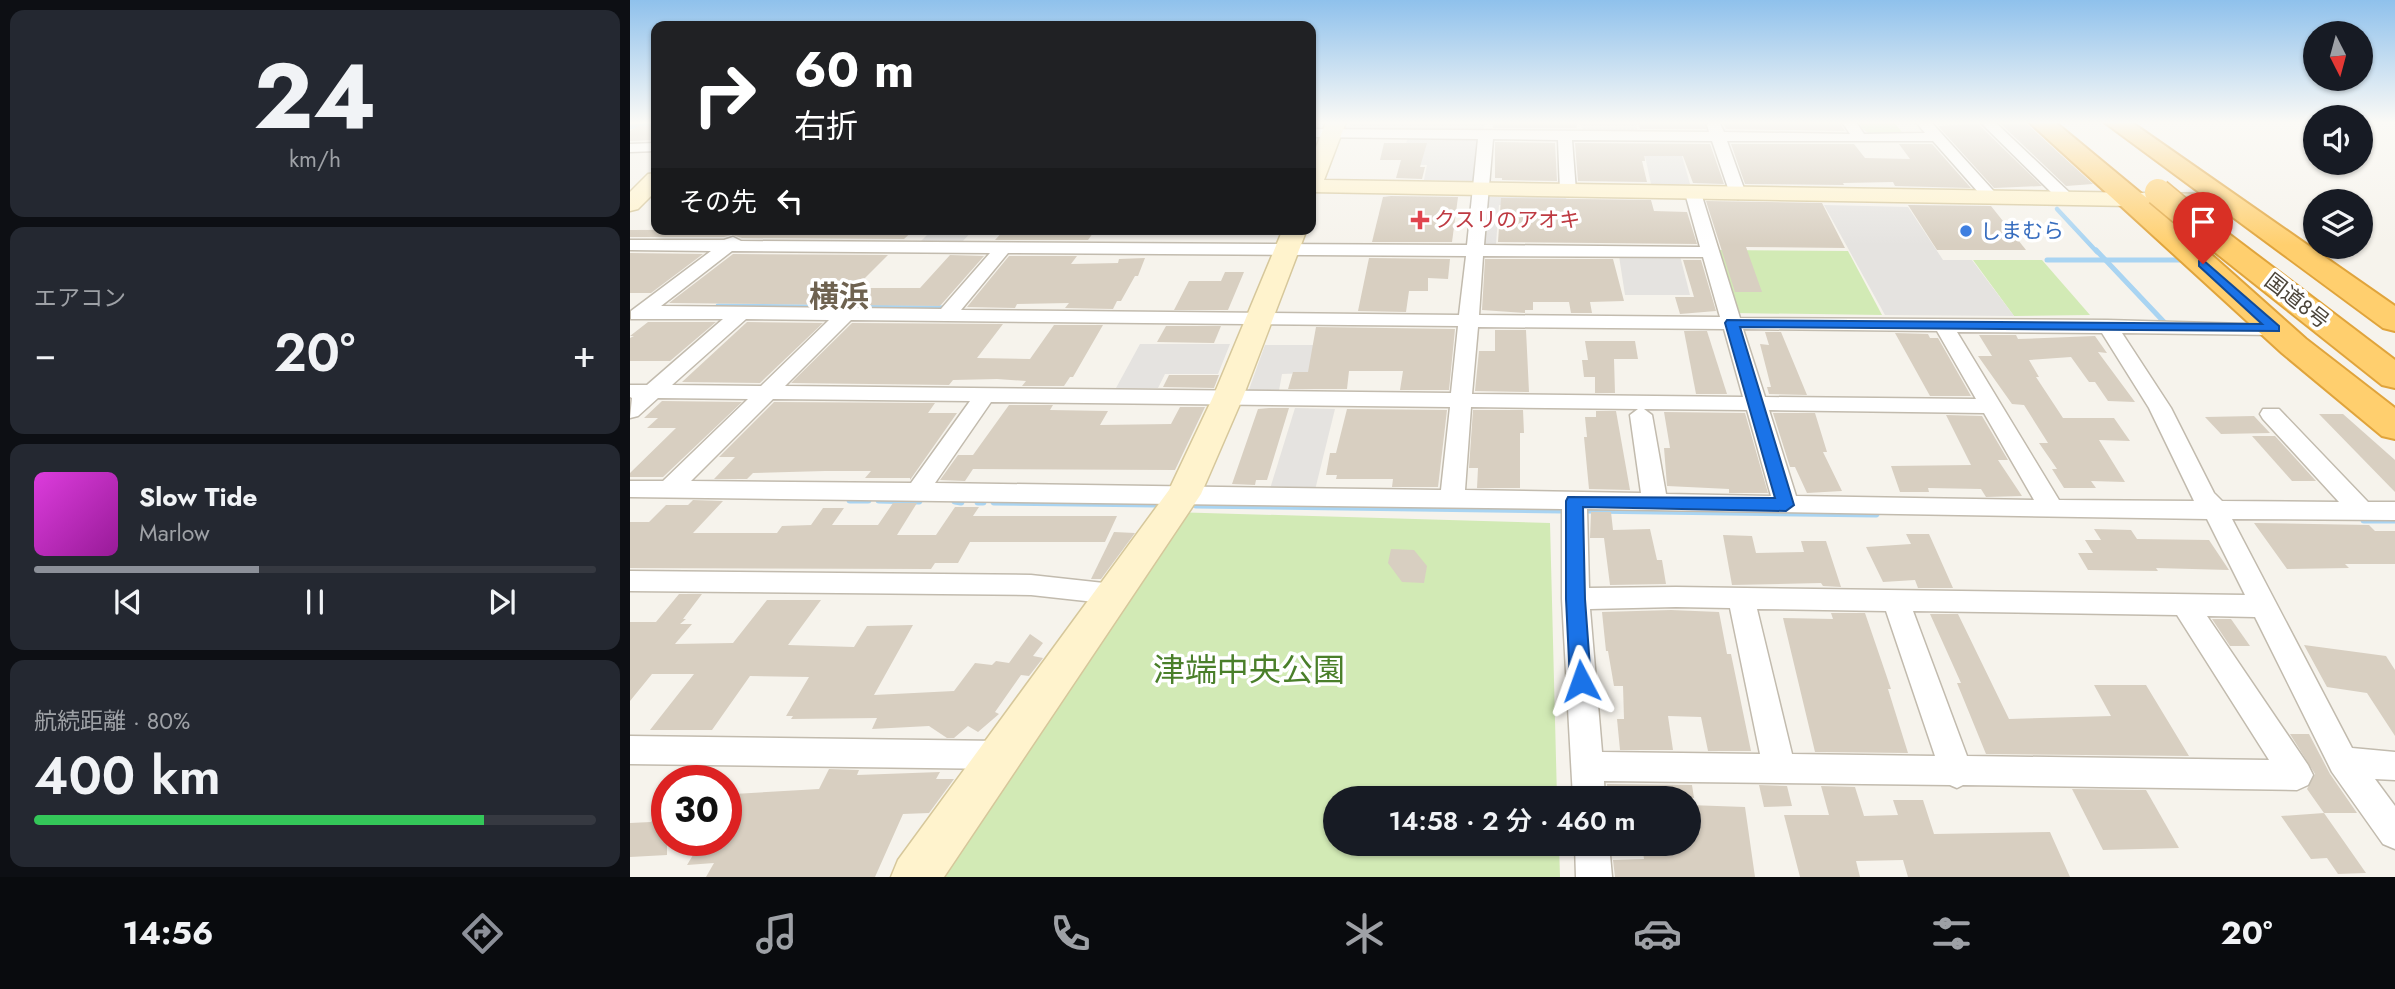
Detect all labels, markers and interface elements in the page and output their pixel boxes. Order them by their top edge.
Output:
north arrow [2303,21,2373,91]
map controls [2303,21,2373,259]
text: 24 [253,31,377,162]
text: 60 m [794,35,914,105]
icon: right [679,49,770,140]
text: 右折 [794,103,858,149]
button: sound [2303,105,2373,175]
text: km/h [289,142,341,176]
icon: left [771,182,809,220]
text: その先 [679,183,757,221]
button: layers [2303,189,2373,259]
pin [2173,192,2233,264]
icon: arrive [2184,203,2222,241]
place label: クスリのアオキ [1434,205,1580,235]
marker: クスリのアオキ [1412,212,1428,228]
place label: しまむら [1980,216,2064,246]
marker: しまむら [1958,223,1974,239]
street label: 国道8号 [2258,266,2336,336]
district label: 横浜 [809,275,869,318]
text: エアコン [34,281,126,315]
text: 20° [274,315,355,391]
text: − [34,326,56,381]
text: + [573,326,596,381]
text: Slow Tide [139,478,258,516]
text: Marlow [139,516,210,550]
icon: previous [109,583,147,621]
icon: pause [296,583,334,621]
icon: next [483,583,521,621]
position arrow [1544,644,1618,718]
park label: 津端中央公園 [1153,647,1345,693]
text: 航続距離 · 80% [34,704,190,738]
text: 400 km [34,738,221,814]
speed limit sign: 30 [651,765,742,856]
text: 14:58 · 2 分 · 460 m [1388,802,1636,840]
icon: directions [458,909,507,958]
icon: music [752,909,801,958]
icon: phone [1046,909,1095,958]
icon: climate [1340,909,1389,958]
icon: car [1633,909,1682,958]
icon: filters [1927,909,1976,958]
text: 14:56 [122,910,213,956]
text: 20° [2221,910,2273,956]

